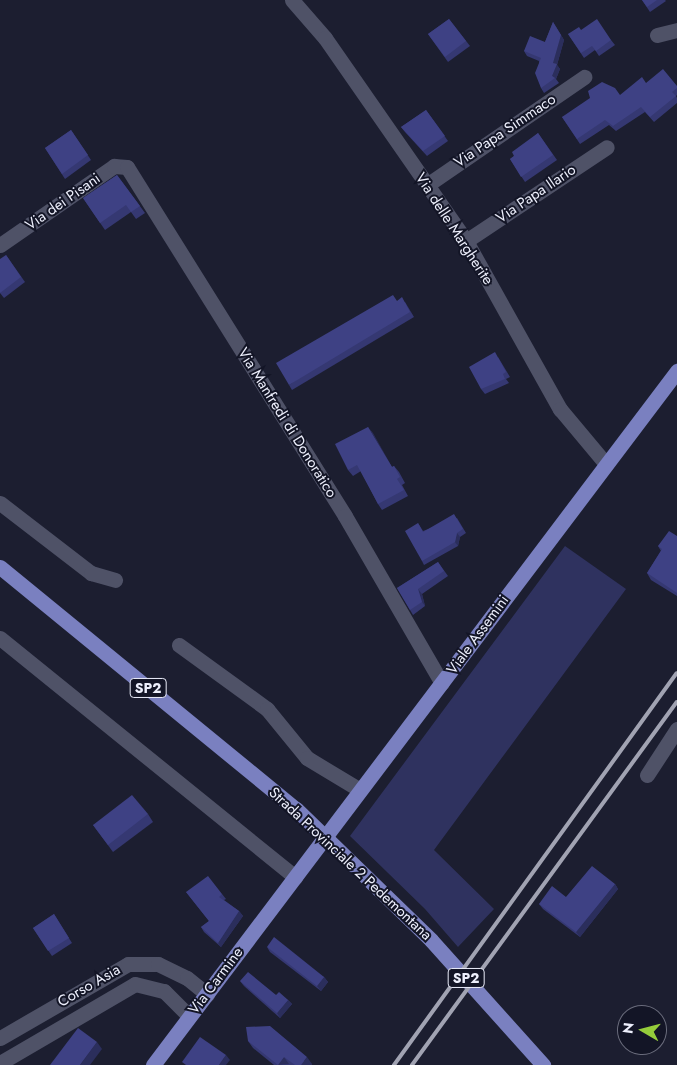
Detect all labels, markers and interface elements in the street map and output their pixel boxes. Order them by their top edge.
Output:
street label: Via Papa Simmaco [451,90,559,172]
street label: Via Papa Ilario [493,161,579,227]
street label: Via dei Pisani [22,170,104,234]
street label: Via delle Margherite [411,170,497,288]
street label: Via Manfredi di Donoratico [233,345,341,501]
street label: Viale Assemini [443,592,513,678]
road number: SP2 [129,676,167,700]
street label: Strada Provinciale 2 Pedemontana [265,784,435,944]
street label: Via Carmine [185,944,247,1018]
street label: Corso Asia [54,961,124,1011]
road number: SP2 [447,966,485,990]
north arrow [617,1005,667,1055]
text: N [617,1021,639,1035]

